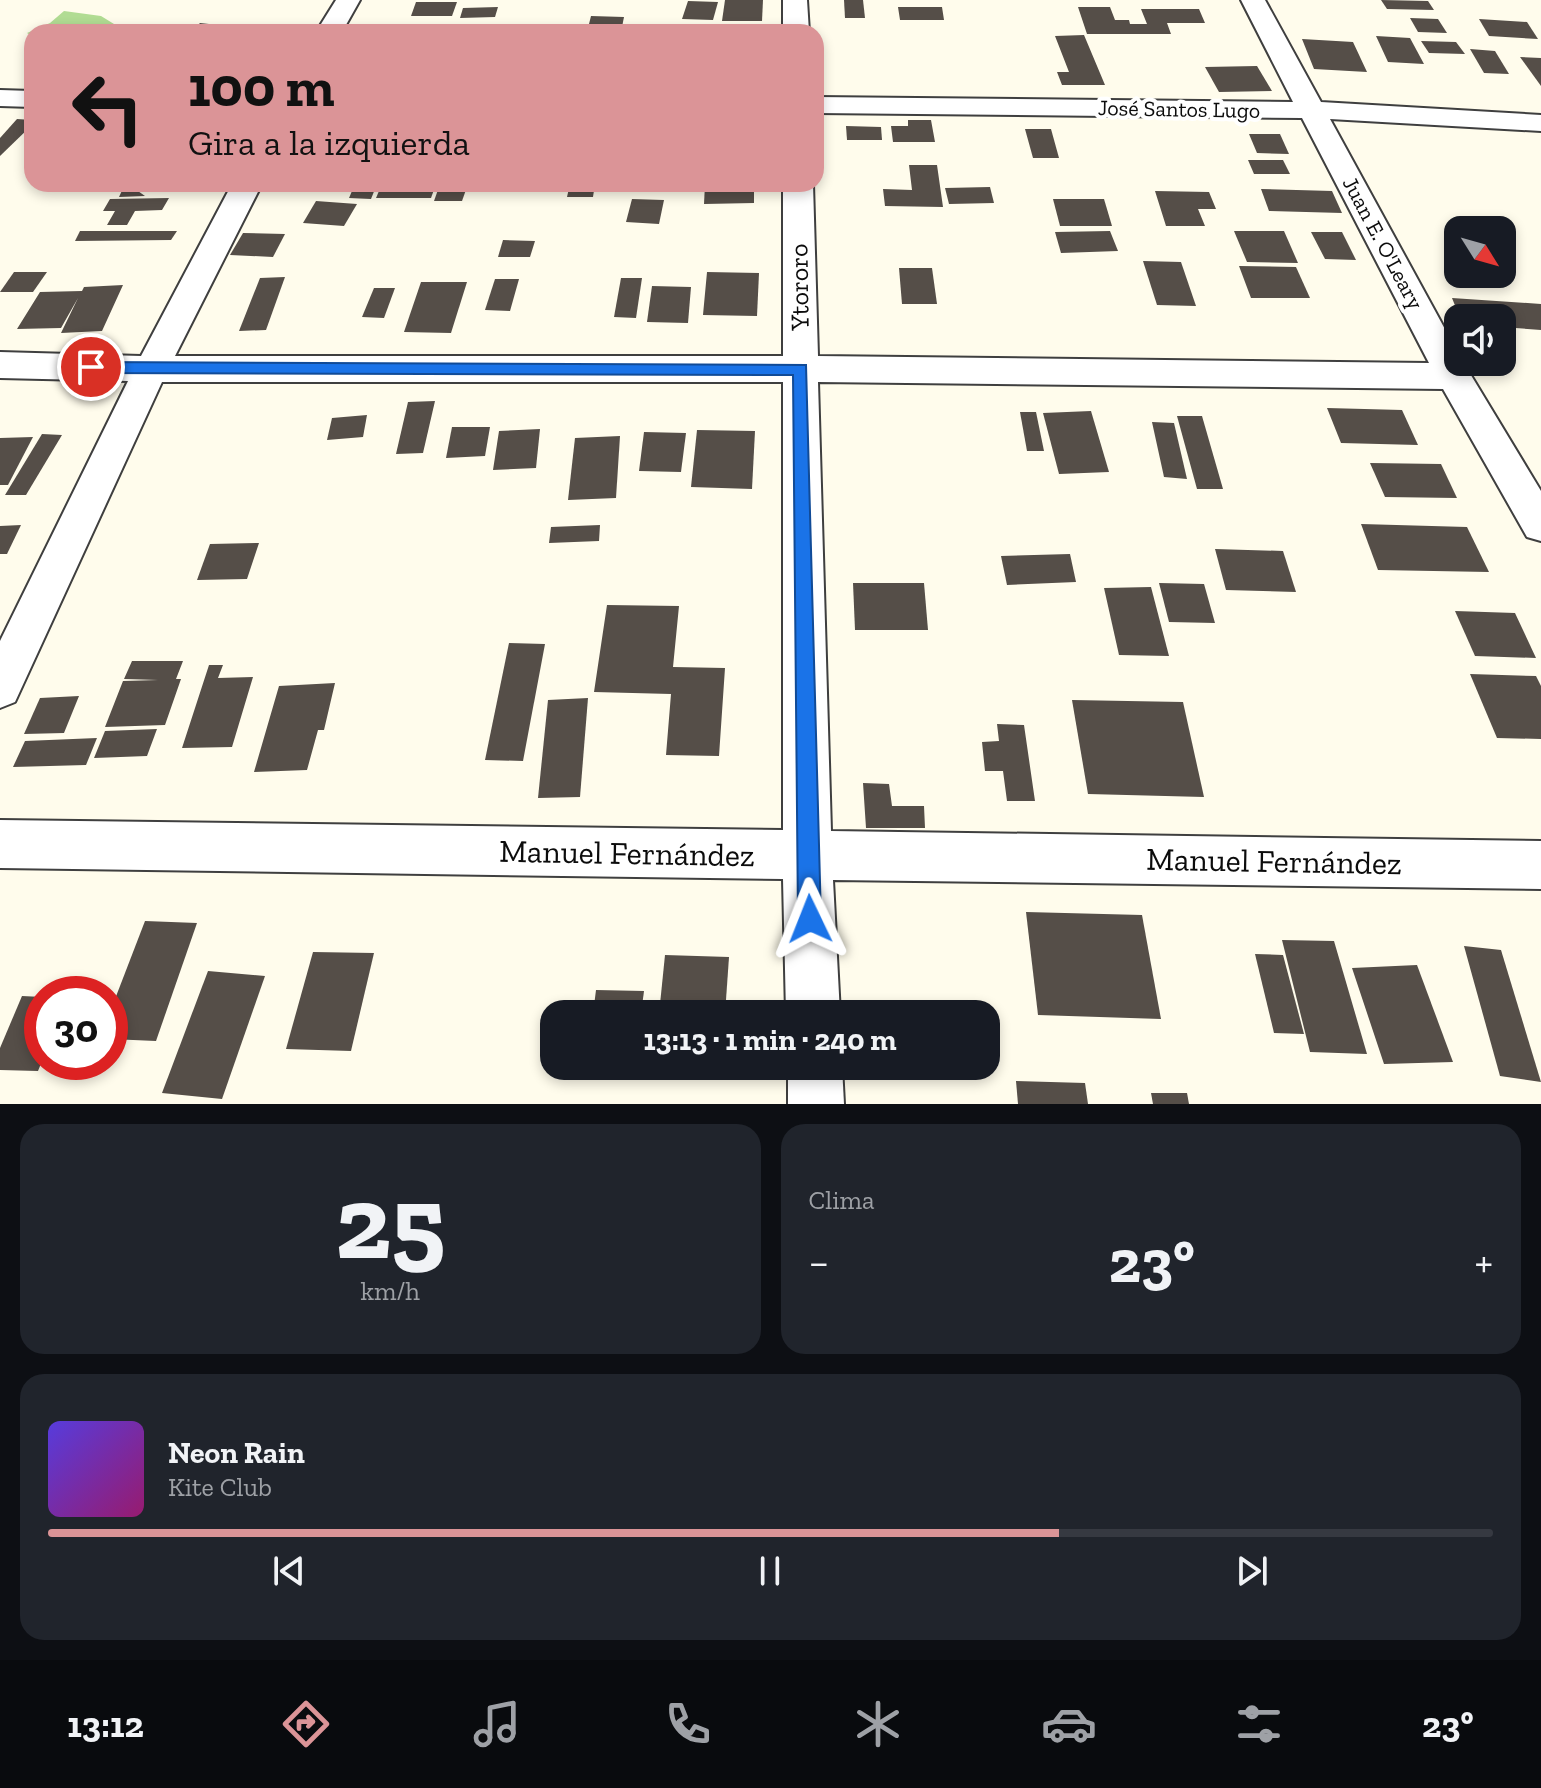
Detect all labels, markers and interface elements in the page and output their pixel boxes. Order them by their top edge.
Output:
text: 100 m [188,53,335,120]
icon: left [56,56,160,160]
street label: José Santos Lugo [1098,94,1260,124]
text: Gira a la izquierda [188,121,470,164]
street label: Juan E. O'Leary [1337,172,1430,315]
north arrow [1444,216,1516,288]
map controls [1444,216,1516,376]
street label: Ytororo [782,243,816,332]
button: sound [1444,304,1516,376]
pin [57,333,125,401]
icon: arrive [69,345,113,389]
street label: Manuel Fernández [499,832,755,874]
street label: Manuel Fernández [1146,840,1402,882]
position arrow [768,877,852,961]
speed limit sign: 30 [24,976,128,1080]
text: 13:13 · 1 min · 240 m [643,1022,897,1058]
text: 25 [335,1160,445,1285]
text: Clima [809,1184,875,1216]
text: 23° [1109,1225,1195,1297]
text: − [809,1235,829,1288]
text: + [1474,1235,1493,1288]
text: km/h [361,1275,420,1307]
text: Neon Rain [168,1435,305,1471]
text: Kite Club [168,1471,272,1503]
icon: previous [267,1549,311,1593]
icon: pause [748,1549,792,1593]
icon: next [1230,1549,1274,1593]
icon: directions [278,1696,334,1752]
icon: music [469,1696,525,1752]
icon: phone [660,1696,716,1752]
icon: climate [850,1696,906,1752]
icon: car [1041,1696,1097,1752]
icon: filters [1231,1696,1287,1752]
text: 13:12 [67,1703,144,1746]
text: 23° [1422,1703,1474,1746]

